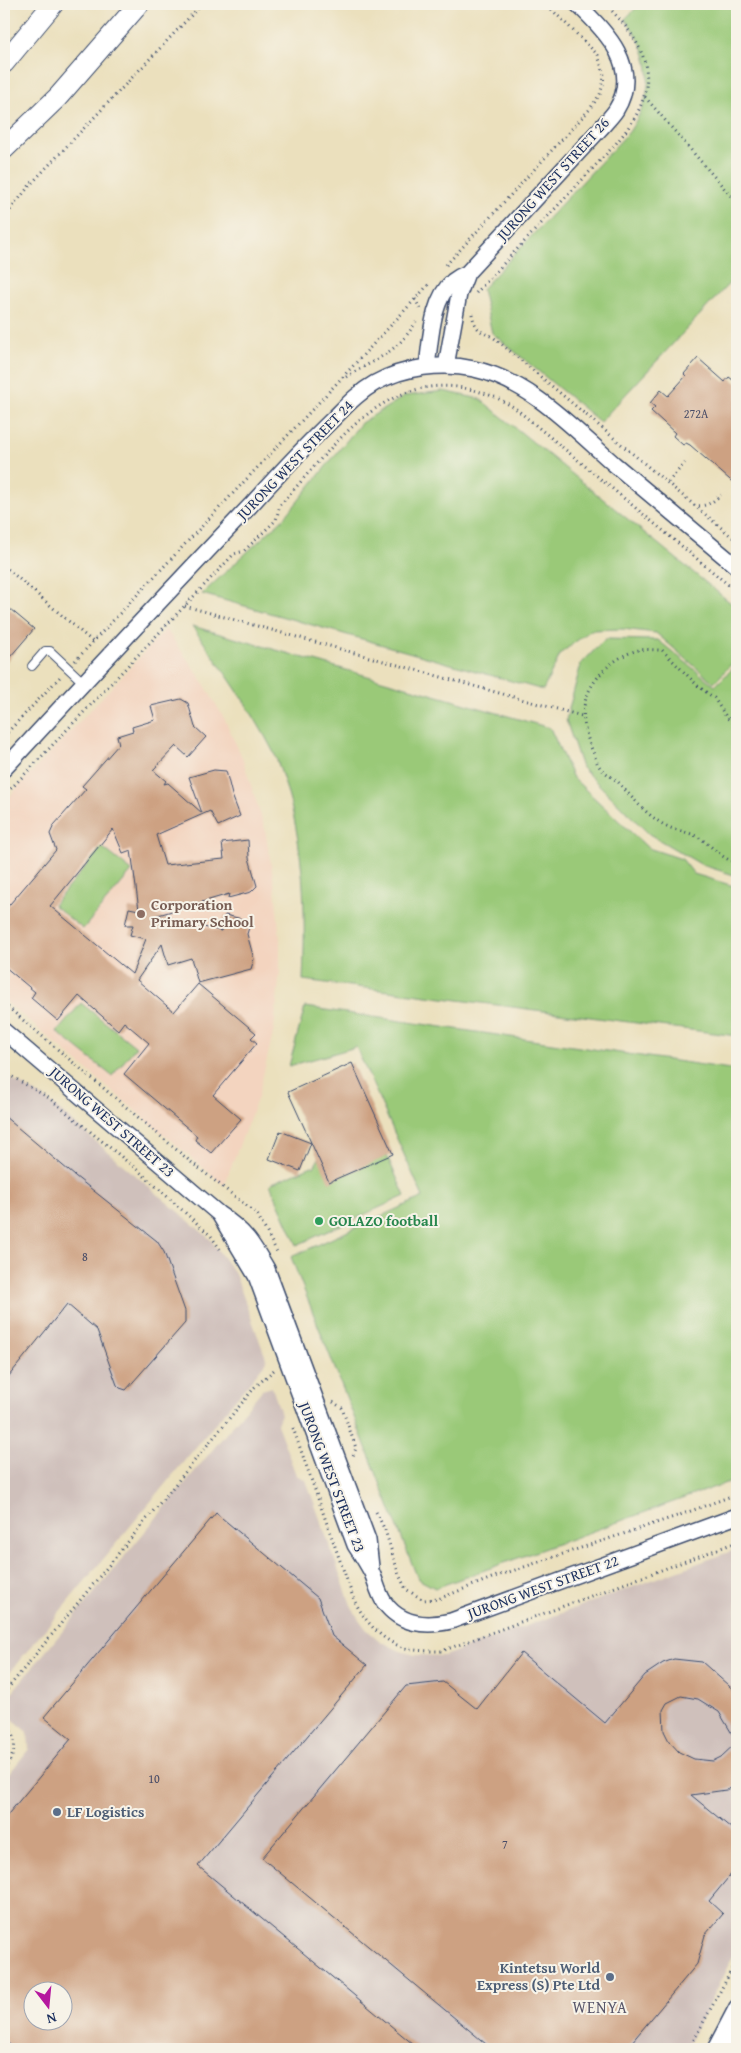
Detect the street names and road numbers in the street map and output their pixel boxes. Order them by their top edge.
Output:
street label: JURONG WEST STREET 26 [490,112,614,246]
street label: JURONG WEST STREET 24 [230,395,358,526]
street label: JURONG WEST STREET 23 [44,1060,179,1182]
street label: JURONG WEST STREET 23 [293,1397,371,1555]
street label: JURONG WEST STREET 22 [462,1549,621,1624]

